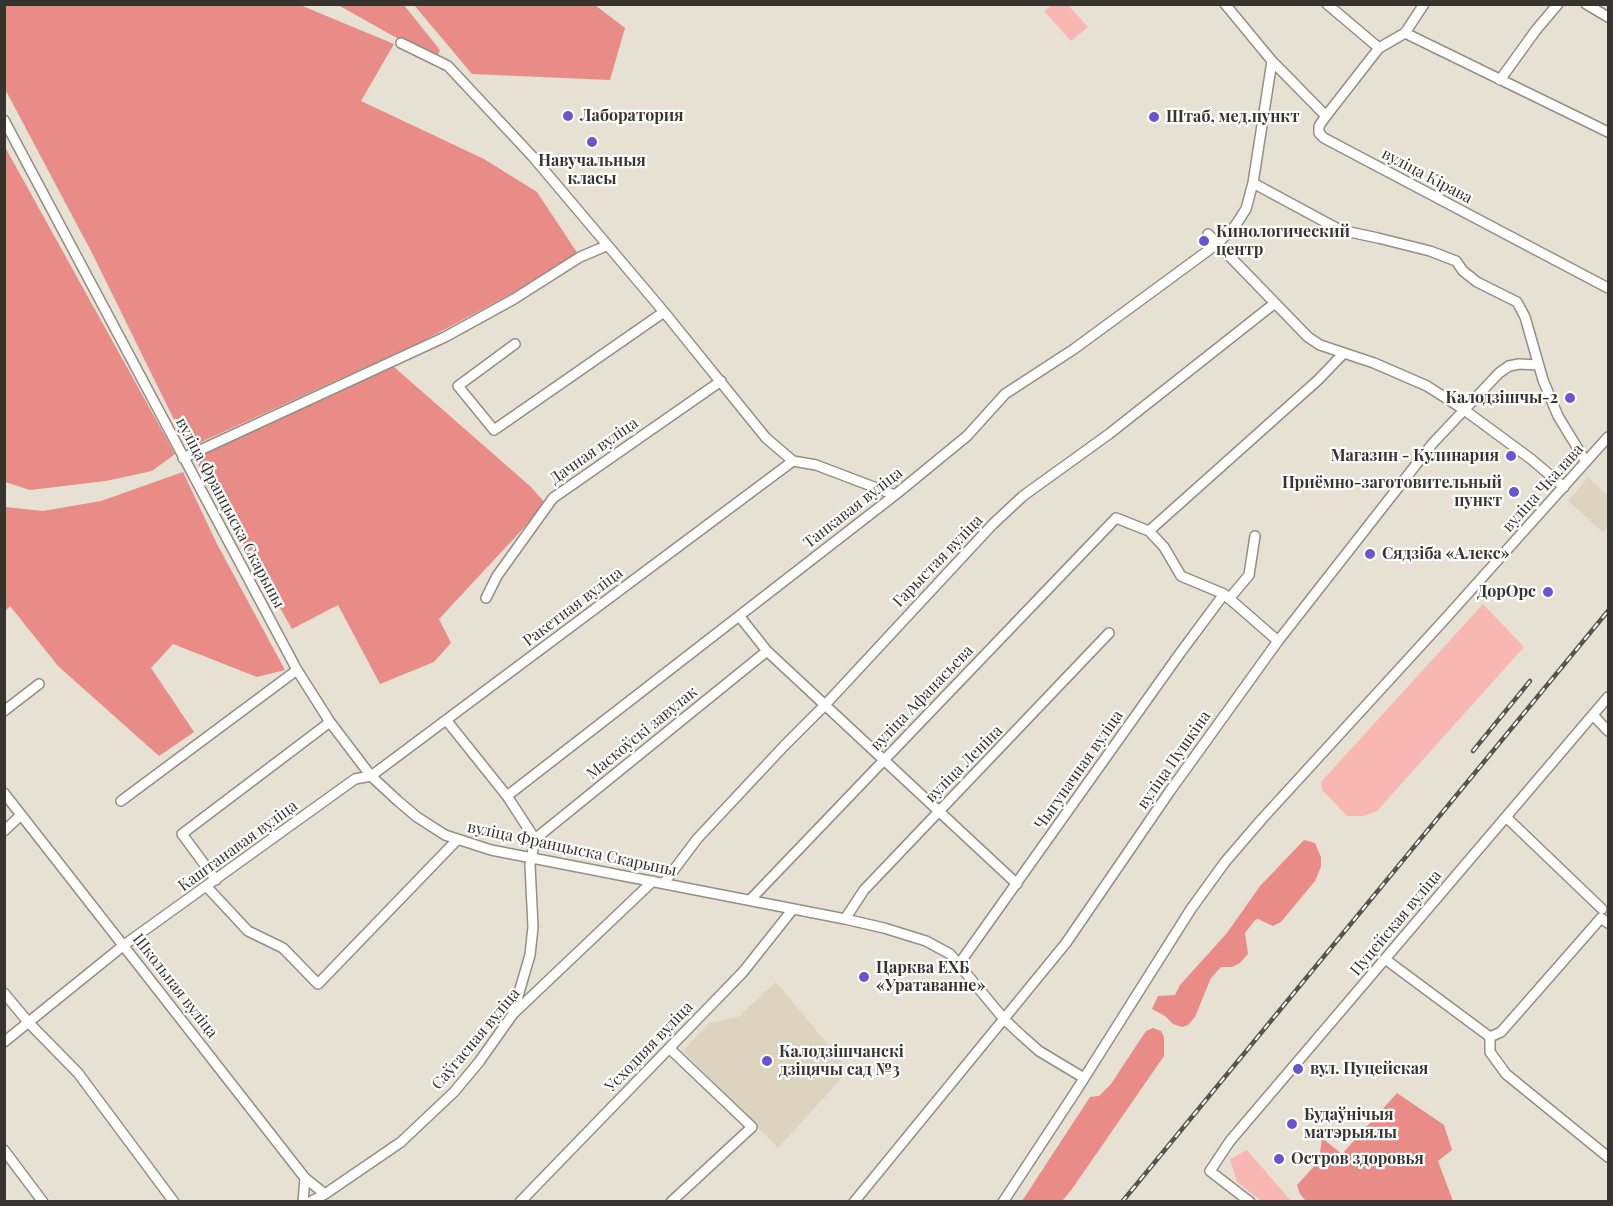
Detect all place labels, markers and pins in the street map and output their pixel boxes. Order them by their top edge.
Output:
place label: Лаборатория [580,106,684,126]
place label: Штаб, мeд.пункт [1166,107,1299,127]
marker: Лаборатория [561,109,575,123]
marker: Штаб, мeд.пункт [1147,110,1161,124]
marker: Навучальныя класы [585,135,599,149]
place label: Навучальныя класы [538,151,646,189]
place label: Кинологический центр [1216,222,1350,260]
marker: Кинологический центр [1197,234,1211,248]
place label: Калодзішчы-2 [1445,388,1558,408]
marker: Калодзішчы-2 [1563,391,1577,405]
place label: Магазин - Кулинария [1331,446,1499,466]
marker: Магазин - Кулинария [1504,449,1518,463]
place label: Приёмно-заготовительный пункт [1282,473,1502,511]
marker: Приёмно-заготовительный пункт [1507,485,1521,499]
place label: Сядзіба «Алекс» [1382,544,1510,564]
marker: Сядзіба «Алекс» [1363,547,1377,561]
place label: ДорОрс [1477,582,1536,602]
marker: ДорОрс [1541,585,1555,599]
place label: Царква ЕХБ «Уратаванне» [876,958,986,996]
marker: Царква ЕХБ «Уратаванне» [857,970,871,984]
place label: Калодзішчанскі дзіцячы сад №3 [779,1042,904,1080]
marker: Калодзішчанскі дзіцячы сад №3 [760,1054,774,1068]
place label: вул. Пуцейская [1310,1059,1428,1079]
marker: вул. Пуцейская [1291,1062,1305,1076]
place label: Будаўнічыя матэрыялы [1304,1105,1397,1143]
marker: Будаўнічыя матэрыялы [1285,1117,1299,1131]
place label: Остров здоровья [1291,1149,1424,1169]
marker: Остров здоровья [1272,1152,1286,1166]

